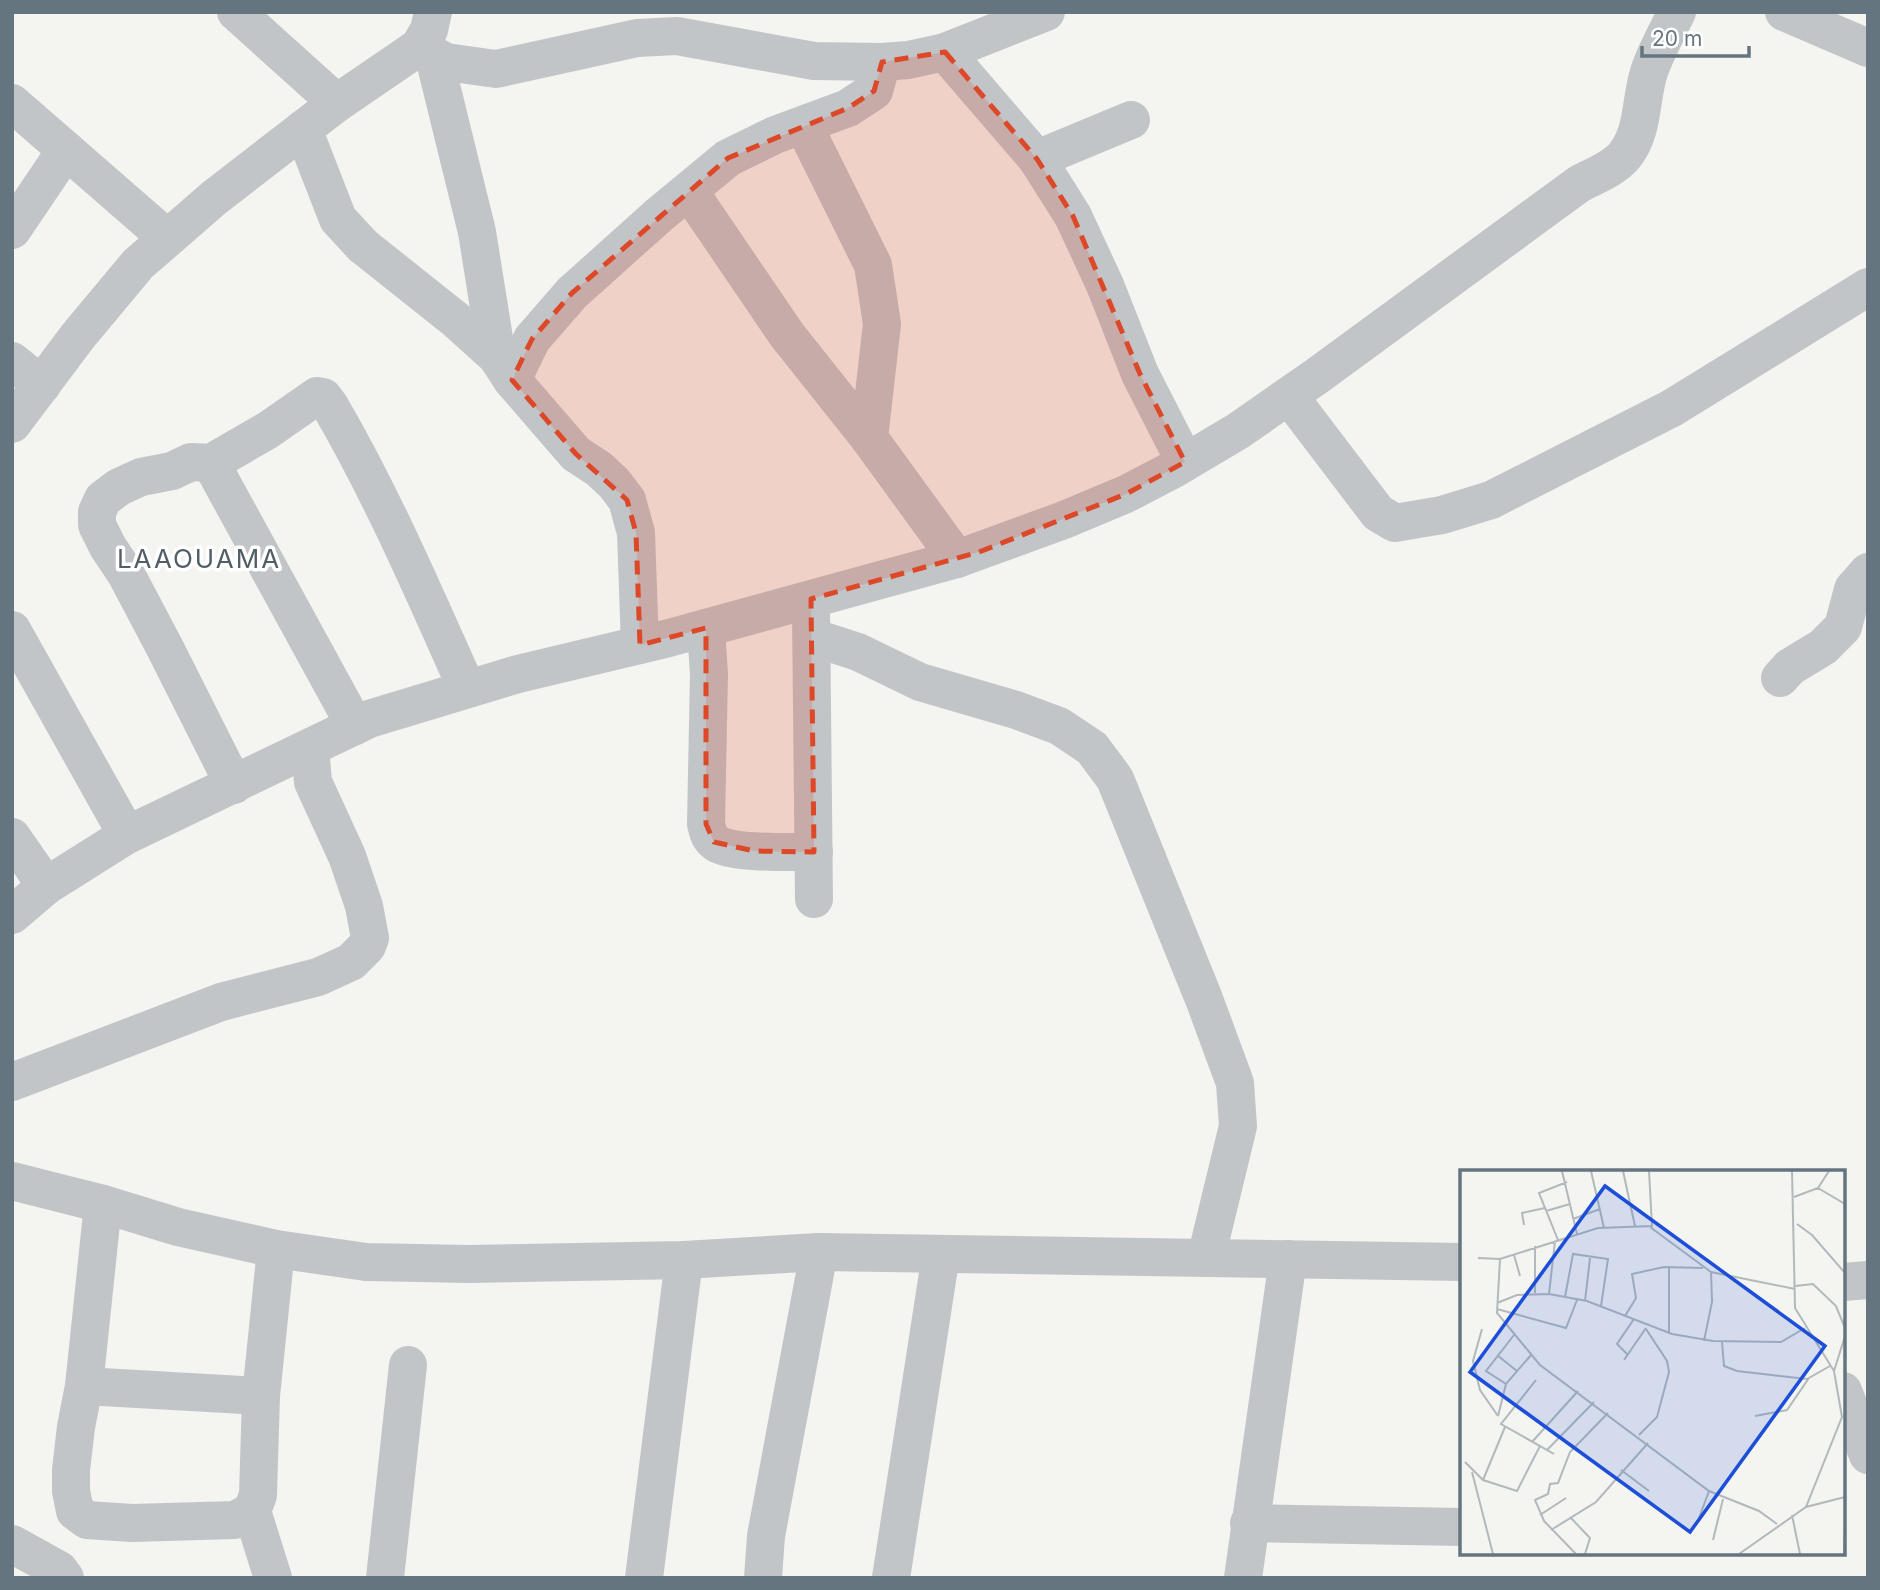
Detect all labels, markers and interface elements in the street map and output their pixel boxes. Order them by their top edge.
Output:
scale bar [1642,14,1749,58]
text: 20 m [1652,26,1702,51]
district label: LAAOUAMA [117,543,281,574]
inset map [1460,1170,1845,1555]

